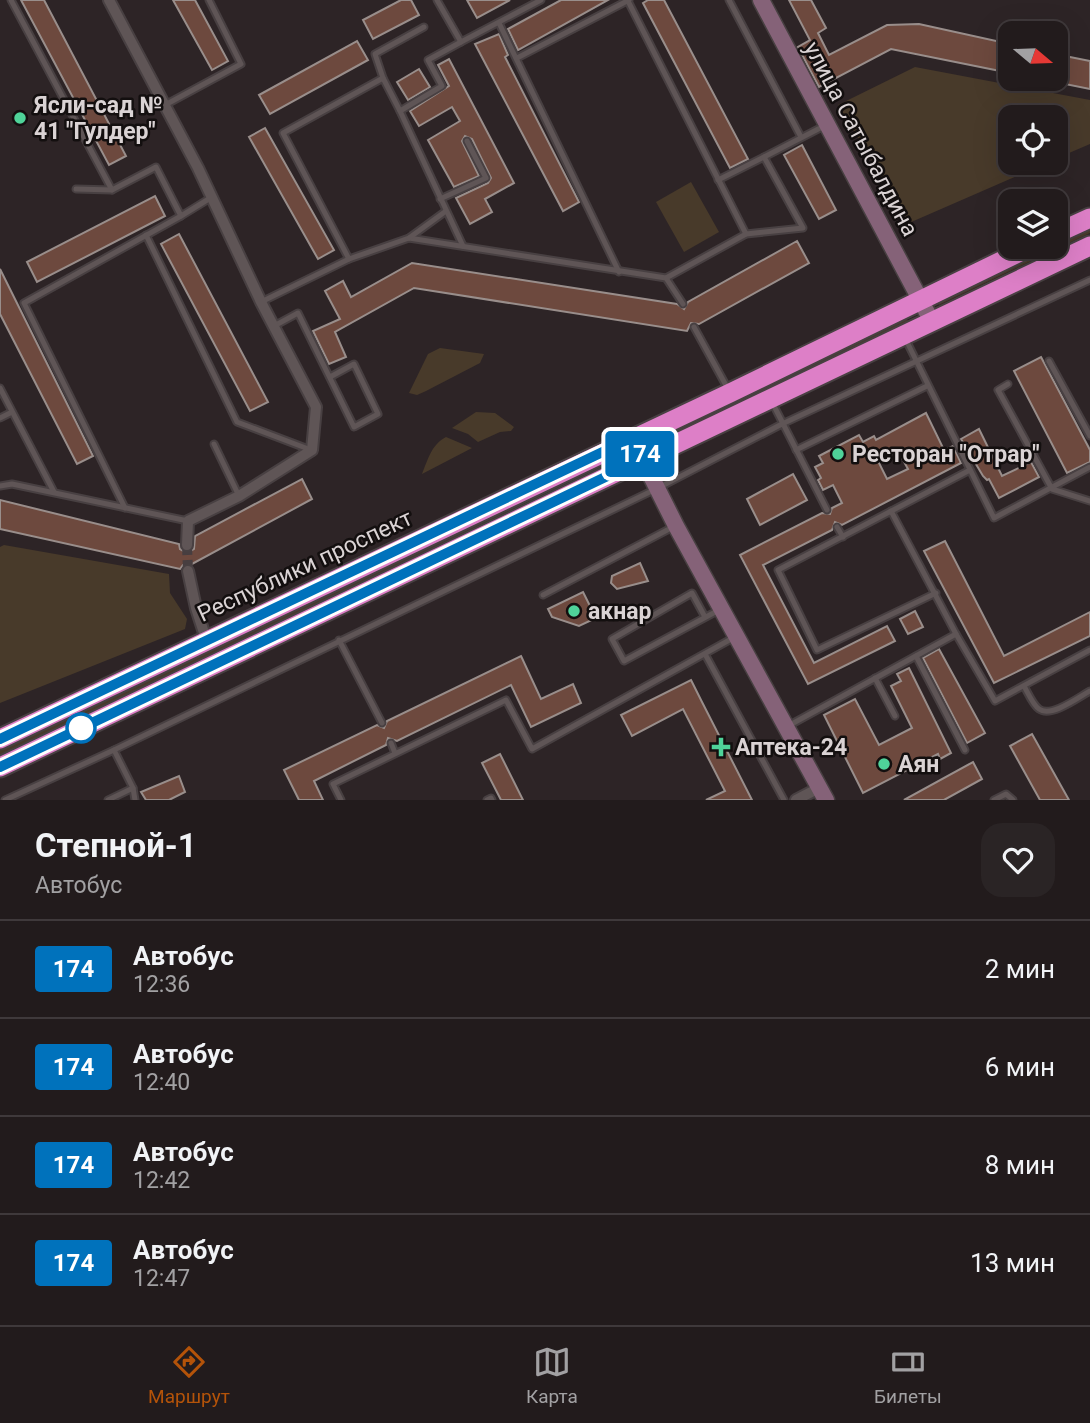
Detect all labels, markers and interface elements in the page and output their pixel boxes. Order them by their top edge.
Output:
north arrow [998,21,1068,91]
map controls [998,21,1068,259]
street label: улица Сатыбалдина [798,37,924,241]
place label: Ясли-сад № 41 "Гулдер" [33,92,163,145]
button: locate [998,105,1068,175]
marker: Ясли-сад № 41 "Гулдер" [12,110,28,126]
button: layers [998,189,1068,259]
line badge: 174 [600,431,680,477]
text: 174 [619,440,661,468]
place label: Ресторан "Отрар" [852,441,1040,468]
marker: Ресторан "Отрар" [830,446,846,462]
street label: Республики проспект [193,504,417,628]
place label: акнар [588,598,652,625]
marker: акнар [566,603,582,619]
unlabelled marker [66,713,96,743]
place label: Аптека-24 [735,734,847,761]
marker: Аптека-24 [713,739,729,755]
place label: Аян [898,751,939,778]
marker: Аян [876,756,892,772]
button: heart [981,823,1055,897]
text: Степной-1 [35,826,197,865]
text: Автобус [35,872,122,899]
text: Автобус [133,941,234,971]
text: 2 мин [985,954,1055,984]
text: 174 [53,955,94,983]
text: 12:36 [133,971,190,998]
text: Автобус [133,1039,234,1069]
text: 6 мин [985,1052,1055,1082]
text: 174 [53,1053,94,1081]
text: 12:40 [133,1069,190,1096]
text: Автобус [133,1137,234,1167]
text: 8 мин [985,1150,1055,1180]
text: 174 [53,1151,94,1179]
text: 12:42 [133,1167,190,1194]
text: Автобус [133,1235,234,1265]
text: 13 мин [970,1248,1055,1278]
text: 174 [53,1249,94,1277]
text: 12:47 [133,1265,190,1292]
tab: Маршрут [148,1343,230,1408]
tab: Карта [526,1343,578,1408]
tab: Билеты [874,1343,942,1408]

